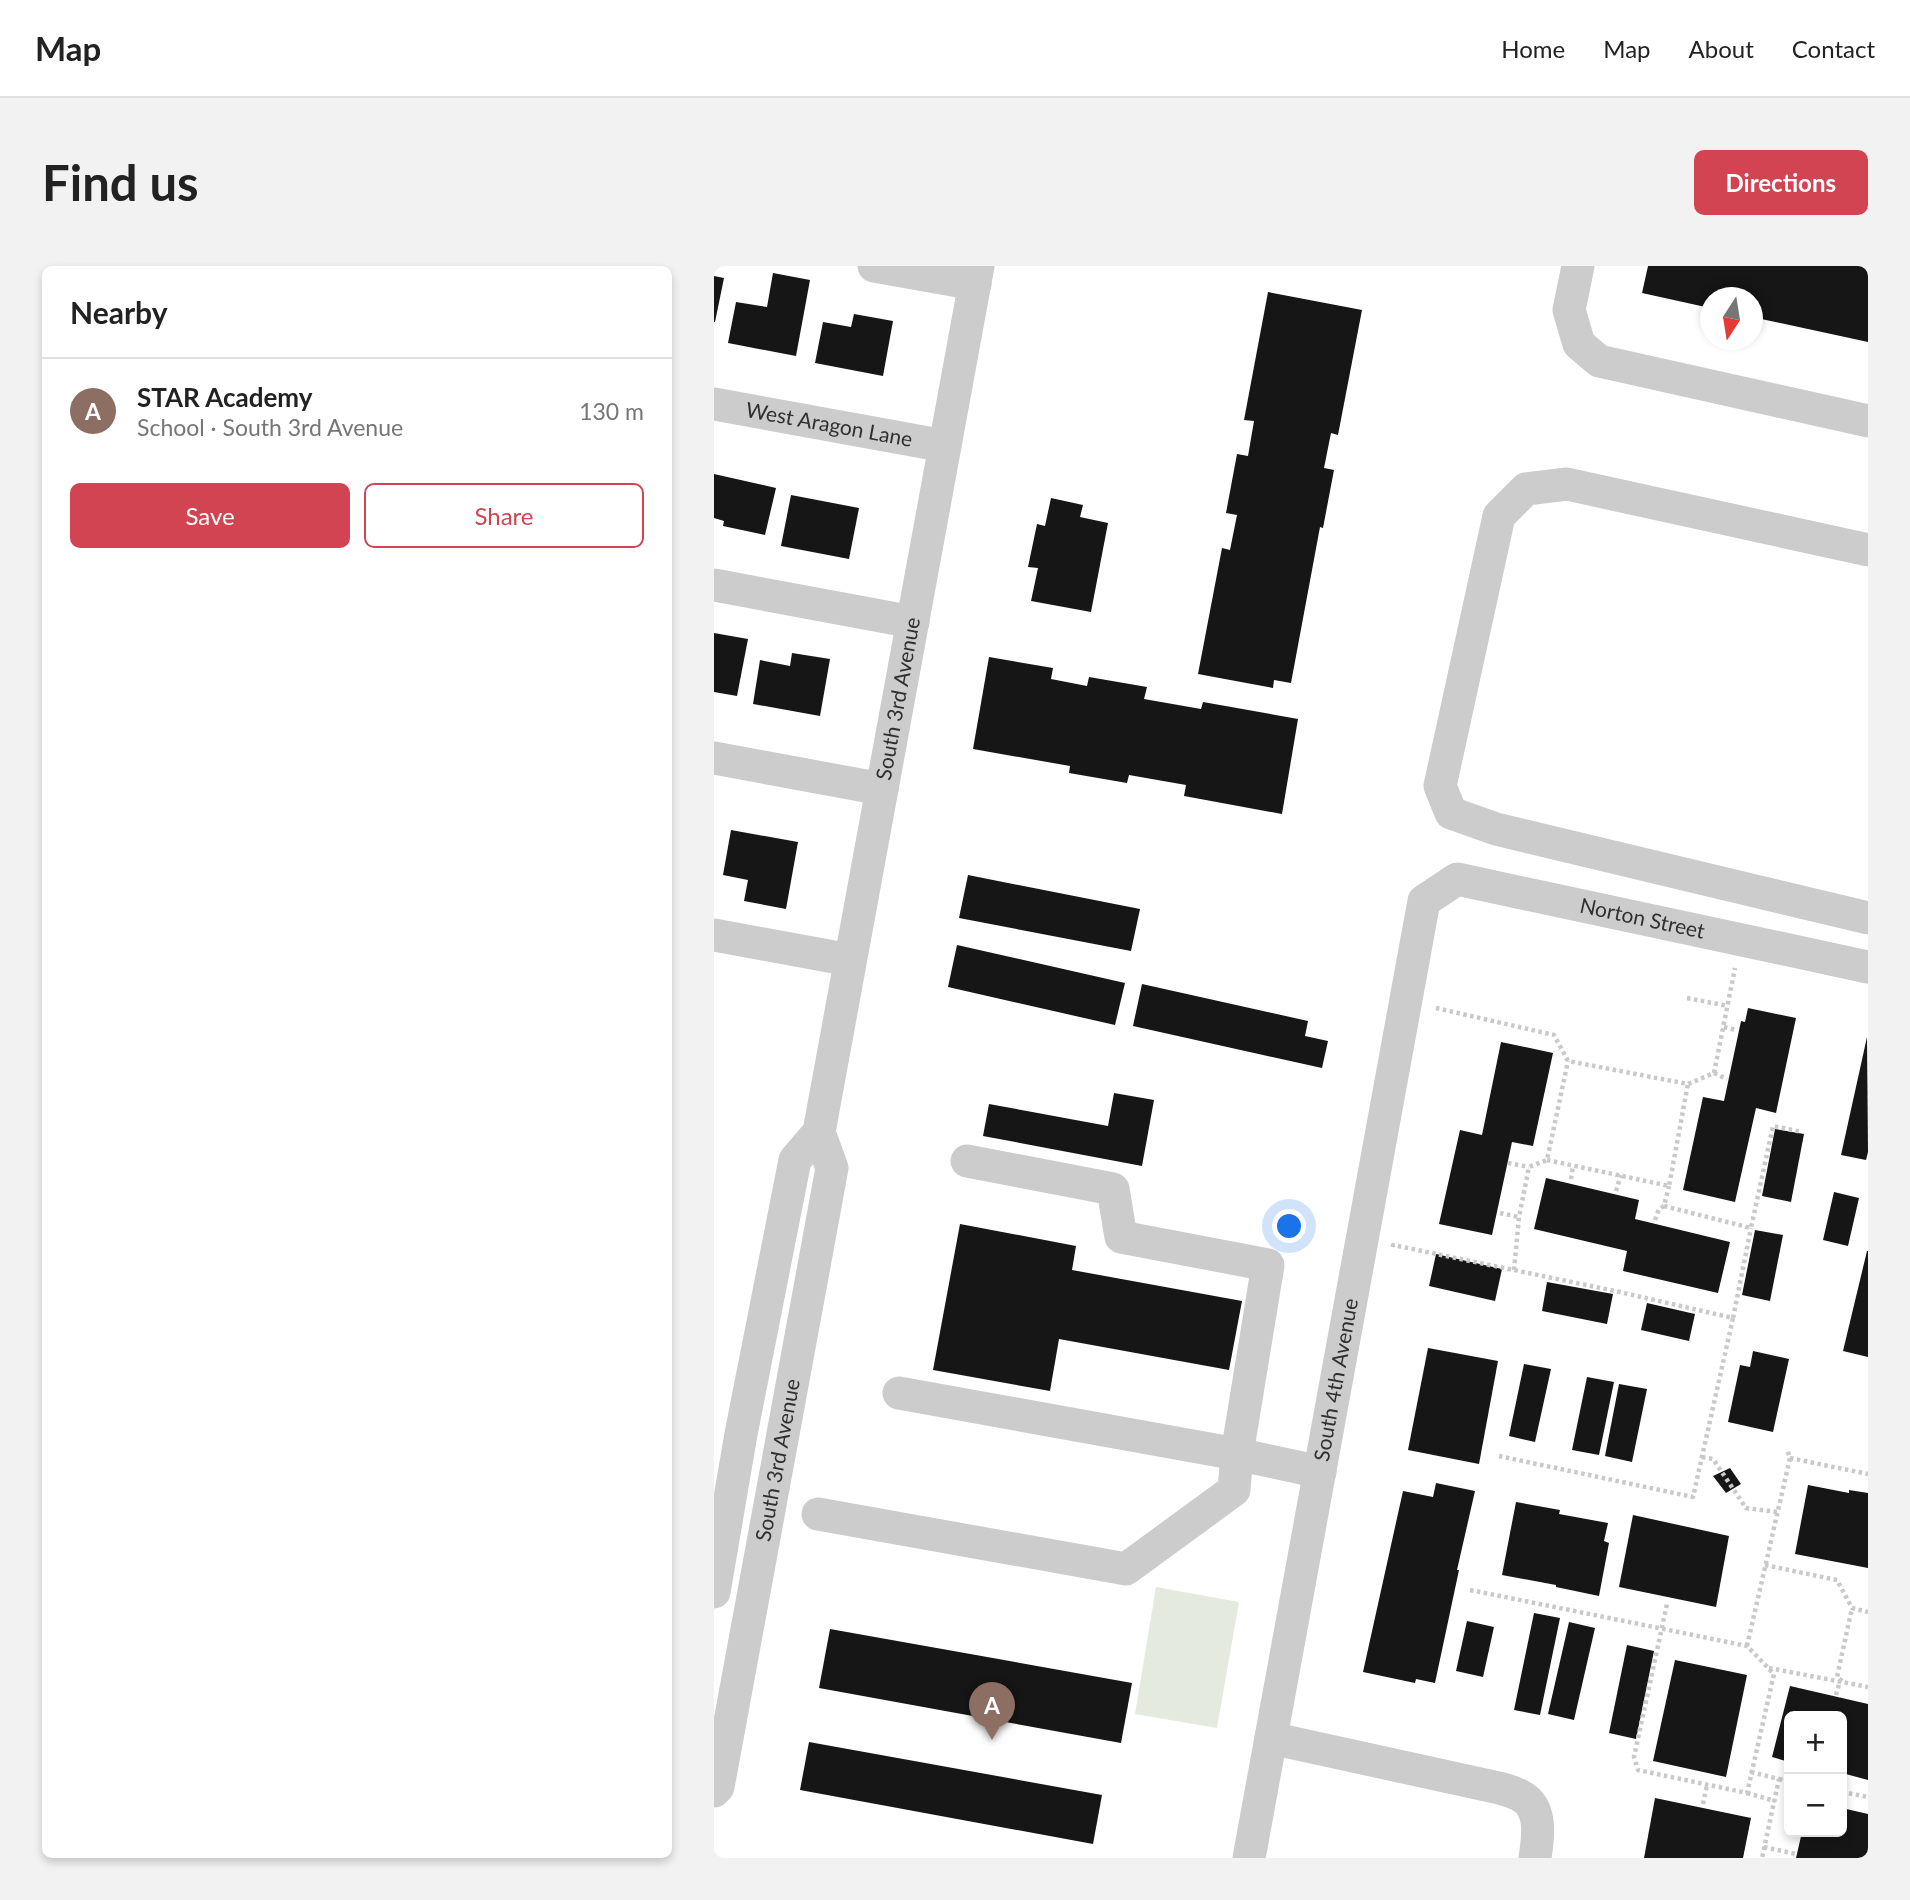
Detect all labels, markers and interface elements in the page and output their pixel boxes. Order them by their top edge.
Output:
text: Map [35,28,101,68]
text: Home [1501,34,1565,63]
text: Map [1603,34,1651,63]
text: About [1689,34,1754,63]
text: Contact [1792,34,1875,63]
button: Directions [1694,150,1868,215]
text: Find us [42,153,199,211]
north arrow [1700,287,1763,350]
text: Nearby [70,294,168,330]
text: STAR Academy [137,381,312,413]
street label: West Aragon Lane [744,396,915,451]
text: A [85,397,101,425]
text: 130 m [579,397,644,425]
text: School · South 3rd Avenue [137,413,403,441]
button: Save [70,483,350,548]
button: Share [364,483,644,548]
street label: South 3rd Avenue [870,615,924,782]
street label: Norton Street [1578,892,1708,943]
your location [1272,1209,1306,1243]
street label: South 4th Avenue [1308,1296,1362,1463]
street label: South 3rd Avenue [749,1376,804,1543]
pin: A [969,1682,1015,1740]
map controls [1784,1711,1847,1837]
button: + [1784,1711,1847,1774]
button: − [1784,1774,1847,1837]

